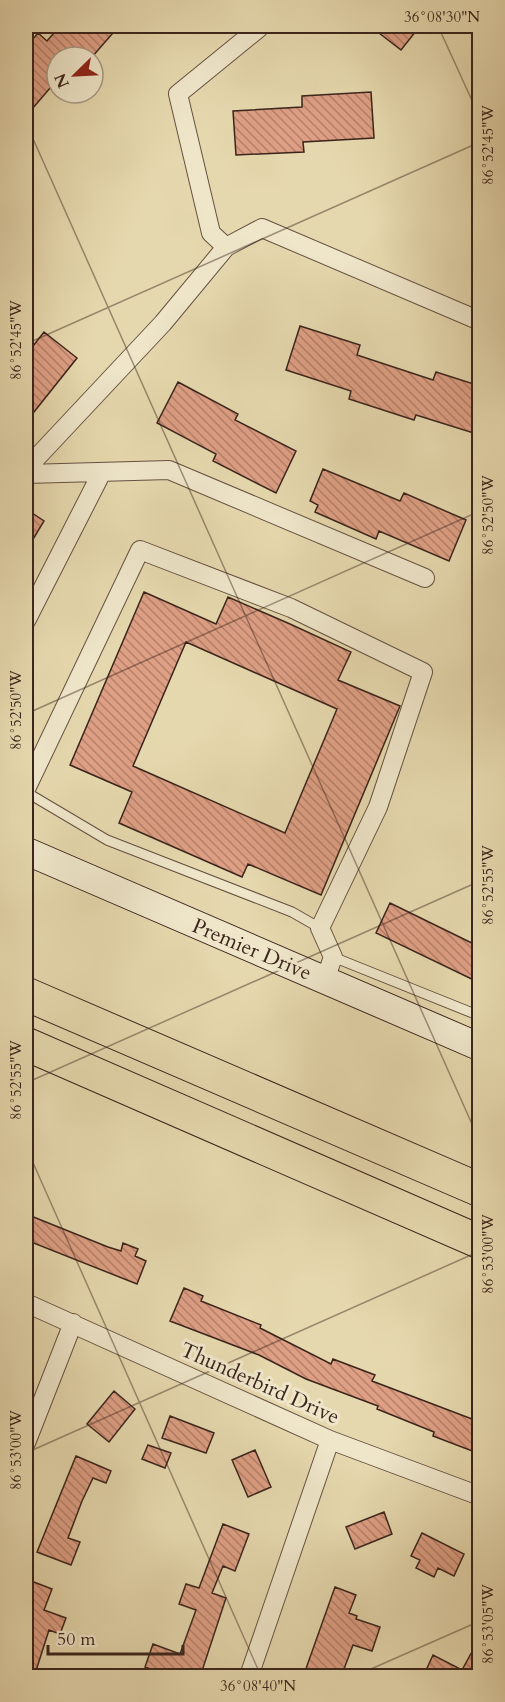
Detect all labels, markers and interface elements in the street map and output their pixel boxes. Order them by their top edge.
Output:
text: 36°08'30"N [404,7,480,27]
north arrow [45,45,105,105]
text: N [49,70,75,92]
text: 86°52'45"W [478,105,498,185]
text: 86°52'45"W [6,300,26,380]
text: 86°52'50"W [478,475,498,555]
text: 86°52'50"W [6,670,26,750]
text: 86°52'55"W [478,845,498,925]
street label: Premier Drive [188,911,316,988]
text: 86°52'55"W [6,1040,26,1120]
text: 86°53'00"W [478,1214,498,1294]
street label: Thunderbird Drive [176,1335,344,1432]
text: 86°53'00"W [6,1410,26,1490]
text: 86°53'05"W [478,1584,498,1664]
scale bar [48,1618,183,1656]
text: 50 m [57,1627,96,1652]
text: 36°08'40"N [220,1676,296,1696]

